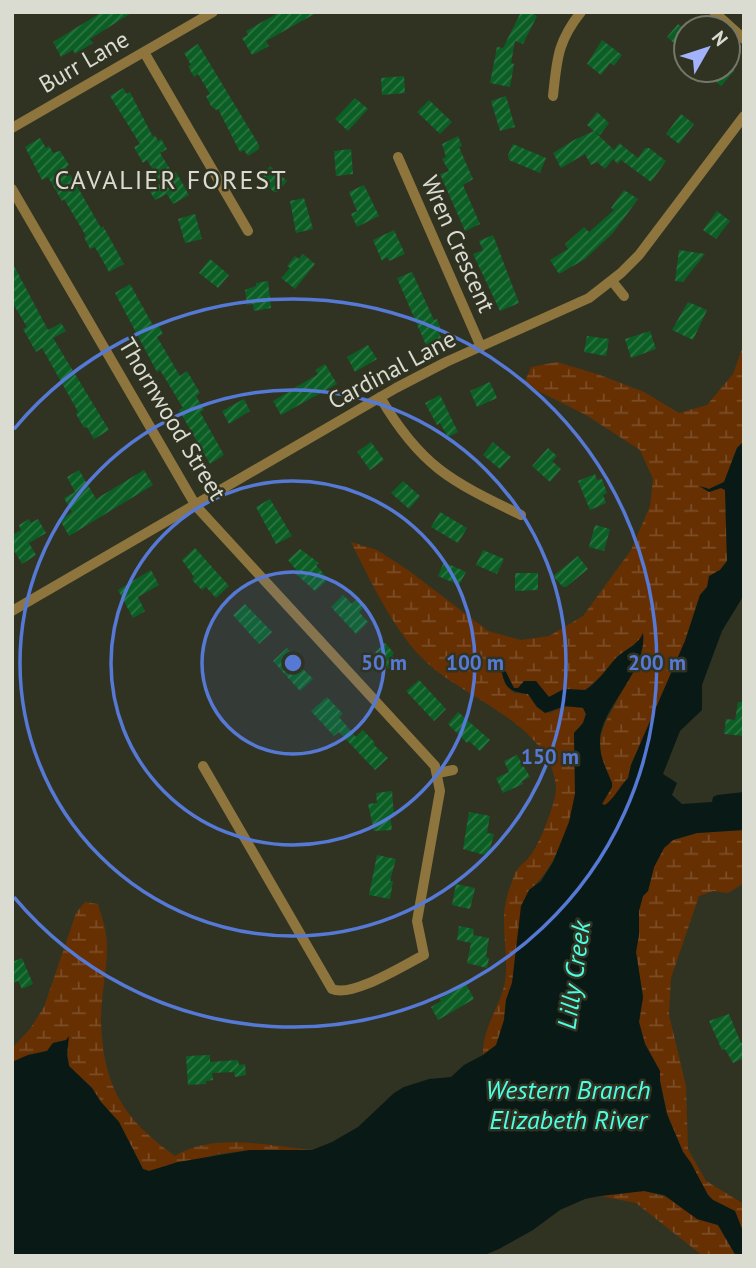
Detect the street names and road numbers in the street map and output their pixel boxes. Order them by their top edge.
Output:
street label: Burr Lane [33,23,134,100]
street label: Wren Crescent [415,171,502,317]
street label: Cardinal Lane [323,323,461,416]
street label: Thornwood Street [112,332,233,506]

